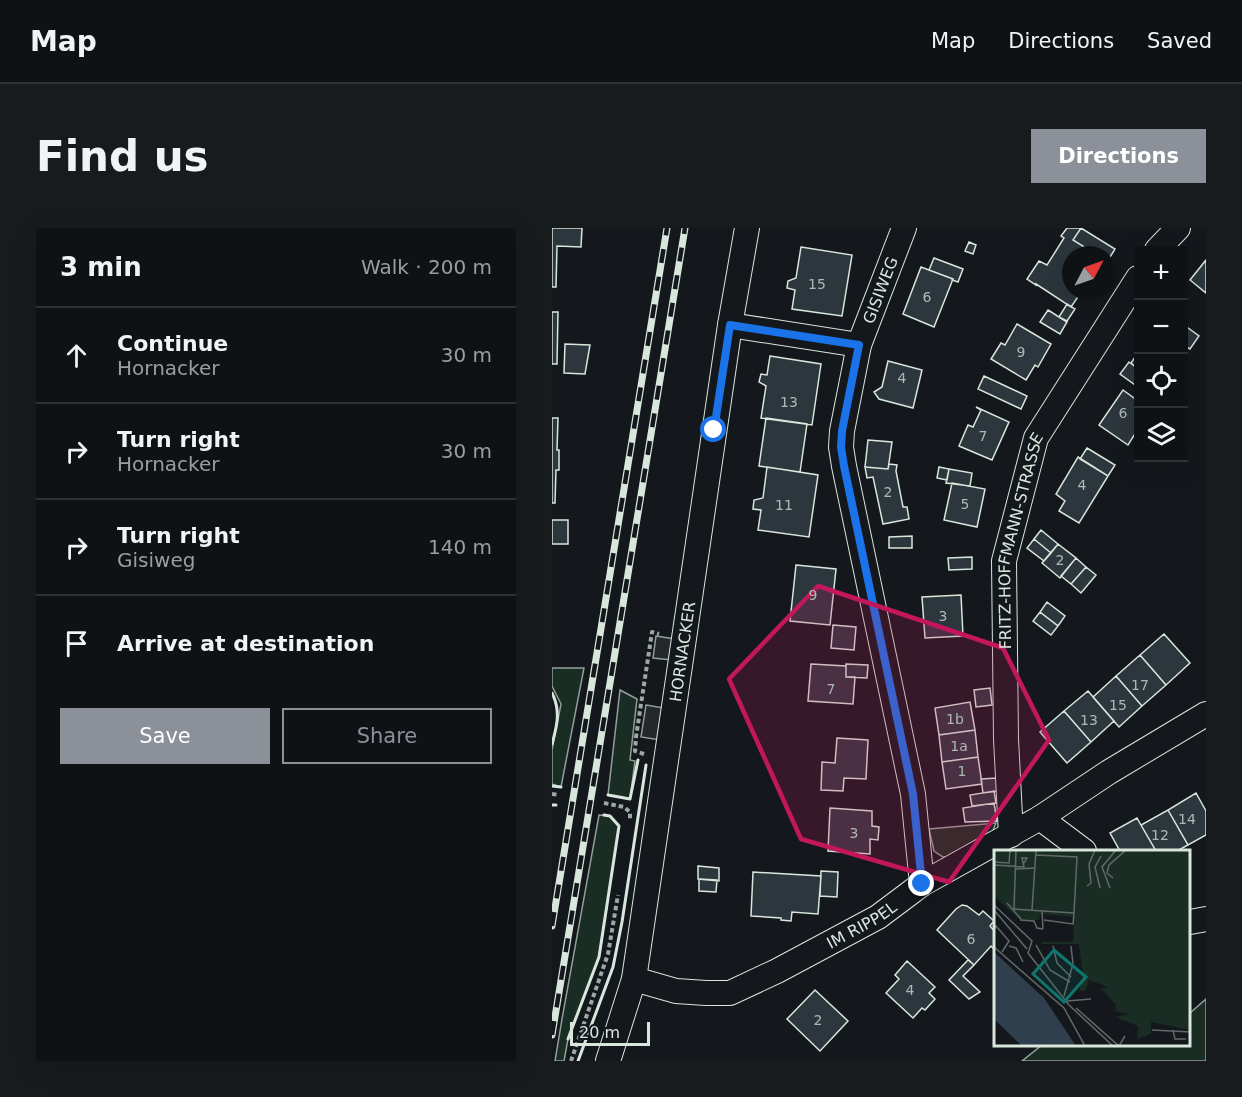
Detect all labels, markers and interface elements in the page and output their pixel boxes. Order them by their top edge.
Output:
text: Map [30,25,97,58]
text: Map [931,29,975,53]
text: Directions [1008,29,1114,53]
text: Saved [1147,29,1212,53]
button: Directions [1031,129,1206,183]
text: Find us [36,132,209,181]
north arrow [1062,246,1116,300]
map controls [1134,246,1188,462]
button: + [1134,246,1188,300]
text: 3 min [60,252,142,282]
street label: GISIWEG [859,254,902,326]
text: Walk · 200 m [361,255,492,279]
house number: 15 [808,276,826,292]
house number: 6 [923,289,932,305]
button: − [1134,300,1188,354]
text: Continue [117,331,228,356]
icon: ahead [60,339,93,372]
text: 30 m [441,343,492,367]
house number: 9 [1017,344,1025,360]
button: locate [1134,354,1188,408]
text: Hornacker [117,356,219,380]
house number: 4 [898,370,907,386]
house number: 13 [780,394,798,410]
house number: 6 [1119,405,1128,421]
button: layers [1134,408,1188,462]
route start [700,416,726,442]
text: Turn right [117,427,240,452]
house number: 7 [979,428,987,444]
street label: FRITZ-HOFFMANN-STRASSE [994,429,1047,650]
icon: right [60,435,93,468]
text: 30 m [441,439,492,463]
text: Hornacker [117,452,219,476]
house number: 4 [1078,477,1087,493]
house number: 2 [884,484,892,500]
house number: 5 [961,496,969,512]
house number: 11 [775,497,793,513]
text: Turn right [117,523,240,548]
icon: right [60,531,93,564]
text: 140 m [428,535,492,559]
text: Gisiweg [117,548,195,572]
house number: 2 [1056,552,1064,568]
house number: 9 [809,587,817,603]
street label: HORNACKER [666,600,699,703]
house number: 3 [939,608,947,624]
icon: arrive [60,627,93,660]
text: Arrive at destination [117,631,374,656]
house number: 17 [1131,677,1149,693]
house number: 7 [827,681,835,697]
house number: 15 [1109,697,1127,713]
button: Save [60,708,270,764]
button: Share [282,708,492,764]
house number: 1b [946,711,964,727]
house number: 13 [1080,712,1098,728]
house number: 1a [950,738,968,754]
house number: 1 [958,763,966,779]
house number: 14 [1178,811,1196,827]
house number: 3 [850,825,858,841]
house number: 12 [1151,827,1169,843]
inset map [994,850,1191,1046]
route end [908,870,934,896]
street label: IM RIPPEL [823,897,901,953]
house number: 6 [967,931,976,947]
house number: 4 [906,982,915,998]
house number: 2 [814,1012,822,1028]
scale bar [570,1019,650,1046]
text: 20 m [579,1023,620,1042]

